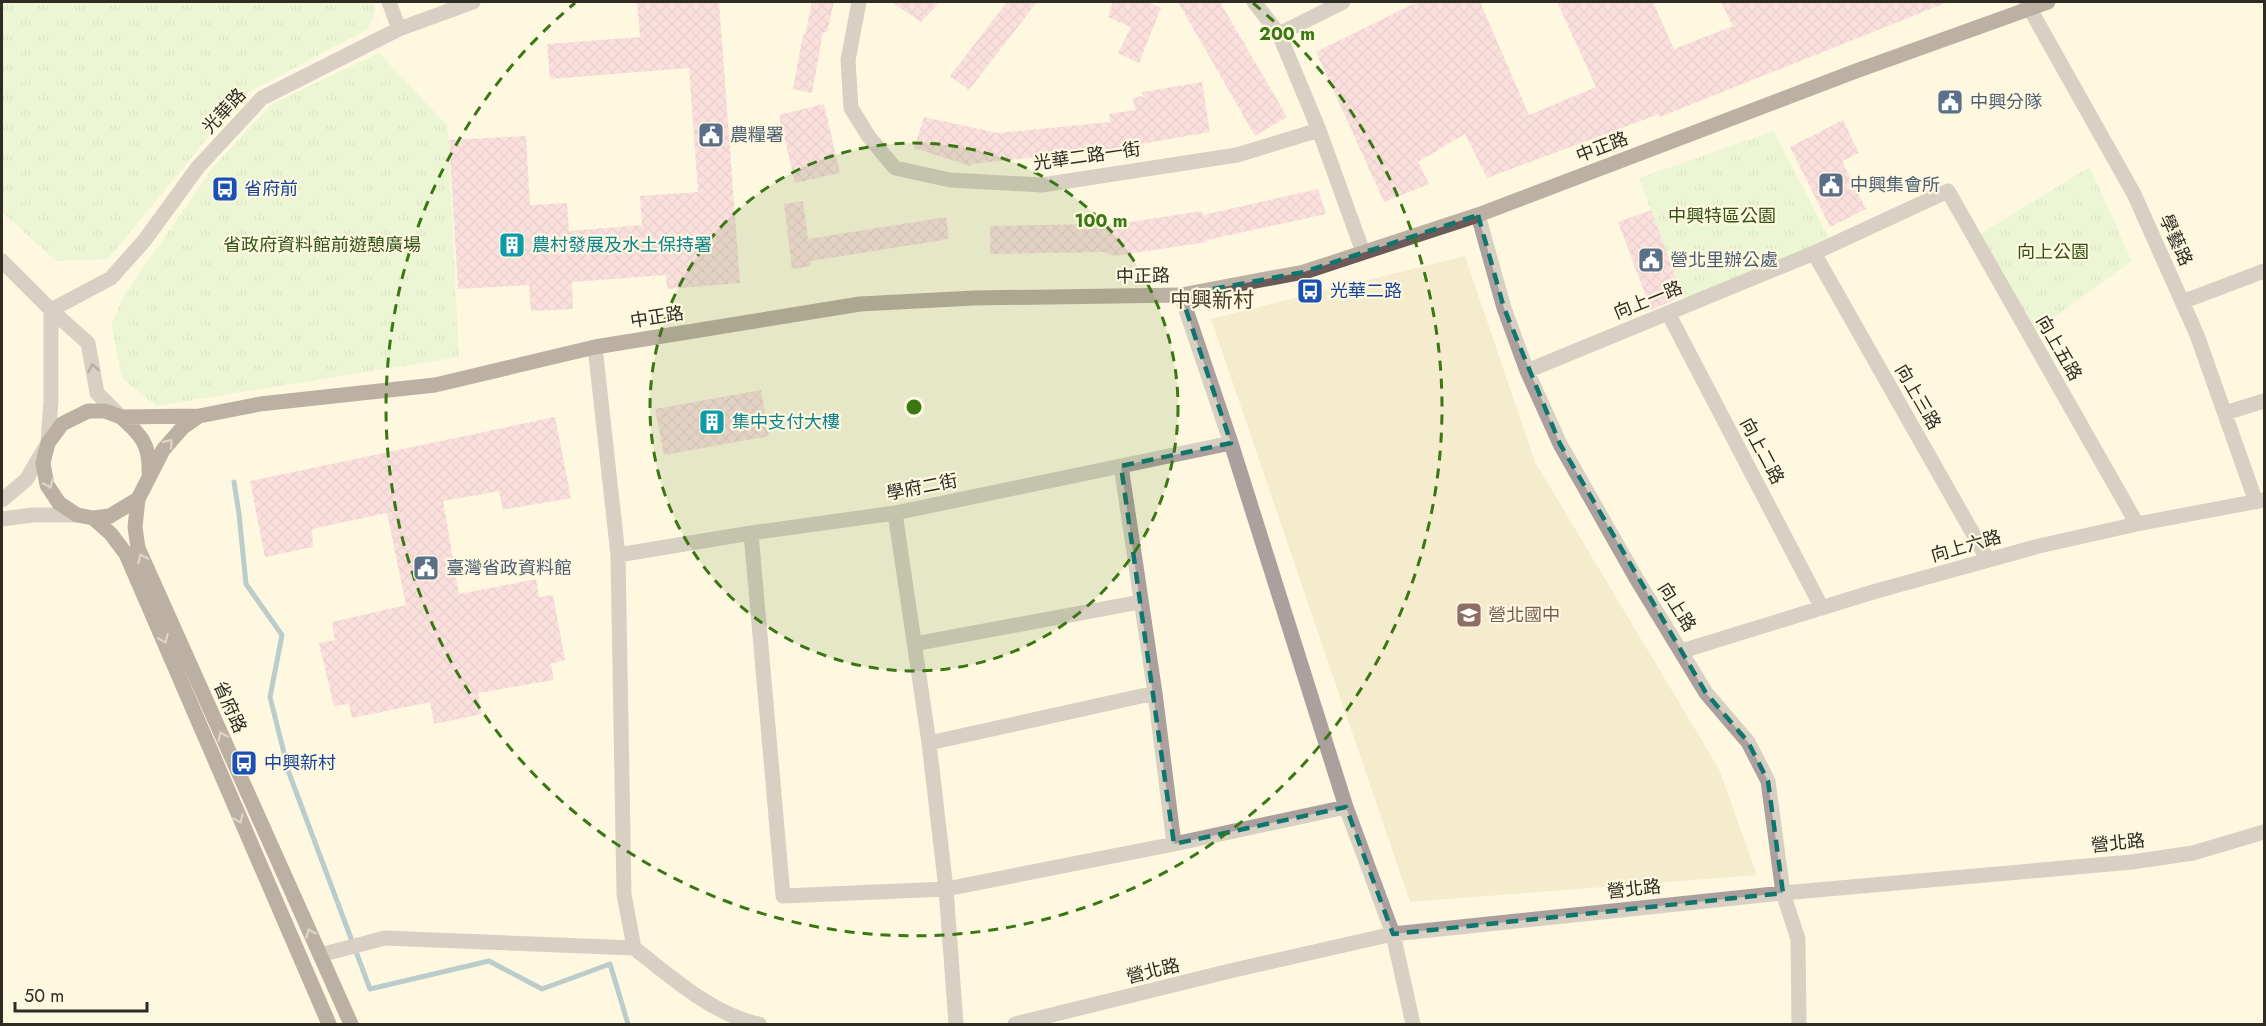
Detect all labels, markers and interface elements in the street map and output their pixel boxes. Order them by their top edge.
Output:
text: 200 m [1259,21,1315,47]
street label: 光華路 [196,82,252,140]
public building icon: 中興分隊 [1935,87,1965,117]
place label: 中興分隊 [1970,89,2042,115]
public building icon: 農糧署 [696,120,726,150]
place label: 農糧署 [730,122,784,148]
street label: 中正路 [1572,125,1632,169]
street label: 光華二路一街 [1032,136,1142,176]
public building icon: 中興集會所 [1816,170,1846,200]
place label: 中興集會所 [1850,172,1940,198]
bus stop icon: 省府前 [210,174,240,204]
place label: 省府前 [244,176,298,202]
park label: 中興特區公園 [1668,203,1776,229]
text: 100 m [1074,208,1128,234]
street label: 學藝路 [2153,210,2199,270]
building icon: 農村發展及水土保持署 [497,230,527,260]
park label: 省政府資料館前遊憩廣場 [223,232,421,258]
place label: 農村發展及水土保持署 [532,232,712,258]
park label: 向上公園 [2017,239,2089,265]
public building icon: 營北里辦公處 [1636,245,1666,275]
place label: 營北里辦公處 [1670,247,1778,273]
street label: 中正路 [1116,263,1170,289]
street label: 向上一路 [1610,274,1686,326]
bus stop icon: 光華二路 [1295,276,1325,306]
place label: 光華二路 [1330,278,1402,304]
district label: 中興新村 [1170,285,1254,315]
street label: 中正路 [628,300,686,334]
street label: 向上五路 [2030,310,2088,386]
street label: 向上三路 [1889,359,1947,435]
one-way arrow [87,364,100,374]
centre of rings [904,397,924,417]
building icon: 集中支付大樓 [697,407,727,437]
place label: 集中支付大樓 [732,409,840,435]
street label: 向上二路 [1734,413,1790,489]
one-way arrow [162,439,173,450]
street label: 學府二街 [884,467,960,507]
one-way arrow [42,477,54,488]
street label: 向上六路 [1928,524,2004,568]
one-way arrow [137,553,149,564]
public building icon: 臺灣省政資料館 [411,553,441,583]
place label: 臺灣省政資料館 [446,555,572,581]
street label: 向上路 [1652,577,1702,637]
school or university icon: 營北國中 [1454,600,1484,630]
place label: 營北國中 [1488,602,1560,628]
one-way arrow [157,633,169,644]
street label: 省府路 [207,677,253,737]
one-way arrow [217,731,229,742]
bus stop icon: 中興新村 [229,748,259,778]
place label: 中興新村 [264,750,336,776]
one-way arrow [232,813,244,824]
street label: 營北路 [2090,827,2146,859]
street label: 營北路 [1606,873,1662,905]
one-way arrow [305,928,317,939]
street label: 營北路 [1124,952,1182,990]
scale bar [15,975,147,1013]
text: 50 m [24,983,64,1009]

